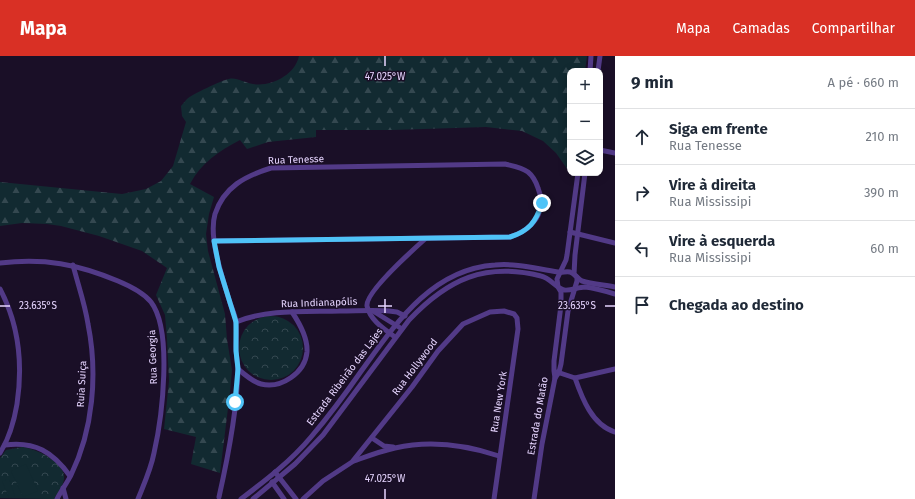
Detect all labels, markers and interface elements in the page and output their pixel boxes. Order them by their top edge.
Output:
text: Mapa [20,17,67,40]
text: Mapa [676,20,710,37]
text: Camadas [732,20,790,37]
text: Compartilhar [812,20,895,37]
map controls [567,68,603,176]
button: + [567,68,603,104]
text: 47.025°W [365,71,406,83]
text: 9 min [631,72,674,93]
text: A pé · 660 m [828,75,899,90]
button: − [567,104,603,140]
text: Siga em frente [669,120,768,138]
icon: ahead [631,126,653,148]
text: 210 m [865,129,899,144]
text: Rua Tenesse [669,138,742,153]
button: layers [567,140,603,176]
street label: Rua Tenesse [268,153,324,167]
text: Vire à direita [669,176,756,194]
icon: right [631,182,653,204]
text: 390 m [864,185,899,200]
route end [533,194,551,212]
text: Rua Mississipi [669,194,751,209]
text: Vire à esquerda [669,232,775,250]
icon: left [631,238,653,260]
text: 60 m [870,241,899,256]
text: Rua Mississipi [669,250,751,265]
icon: arrive [631,294,653,316]
street label: Rua Indianapólis [281,296,358,310]
text: Chegada ao destino [669,296,804,314]
text: 23.635°S [19,300,58,312]
text: 23.635°S [558,300,597,312]
street label: Estrada Ribeirão das Lajes [304,326,386,428]
street label: Rua Georgia [146,329,160,385]
street label: Rua Hollywood [390,336,440,398]
street label: Ruia Suiça [75,360,89,408]
street label: Rua New York [488,370,510,433]
street label: Estrada do Matão [525,376,551,456]
route start [226,393,244,411]
text: 47.025°W [365,473,406,485]

